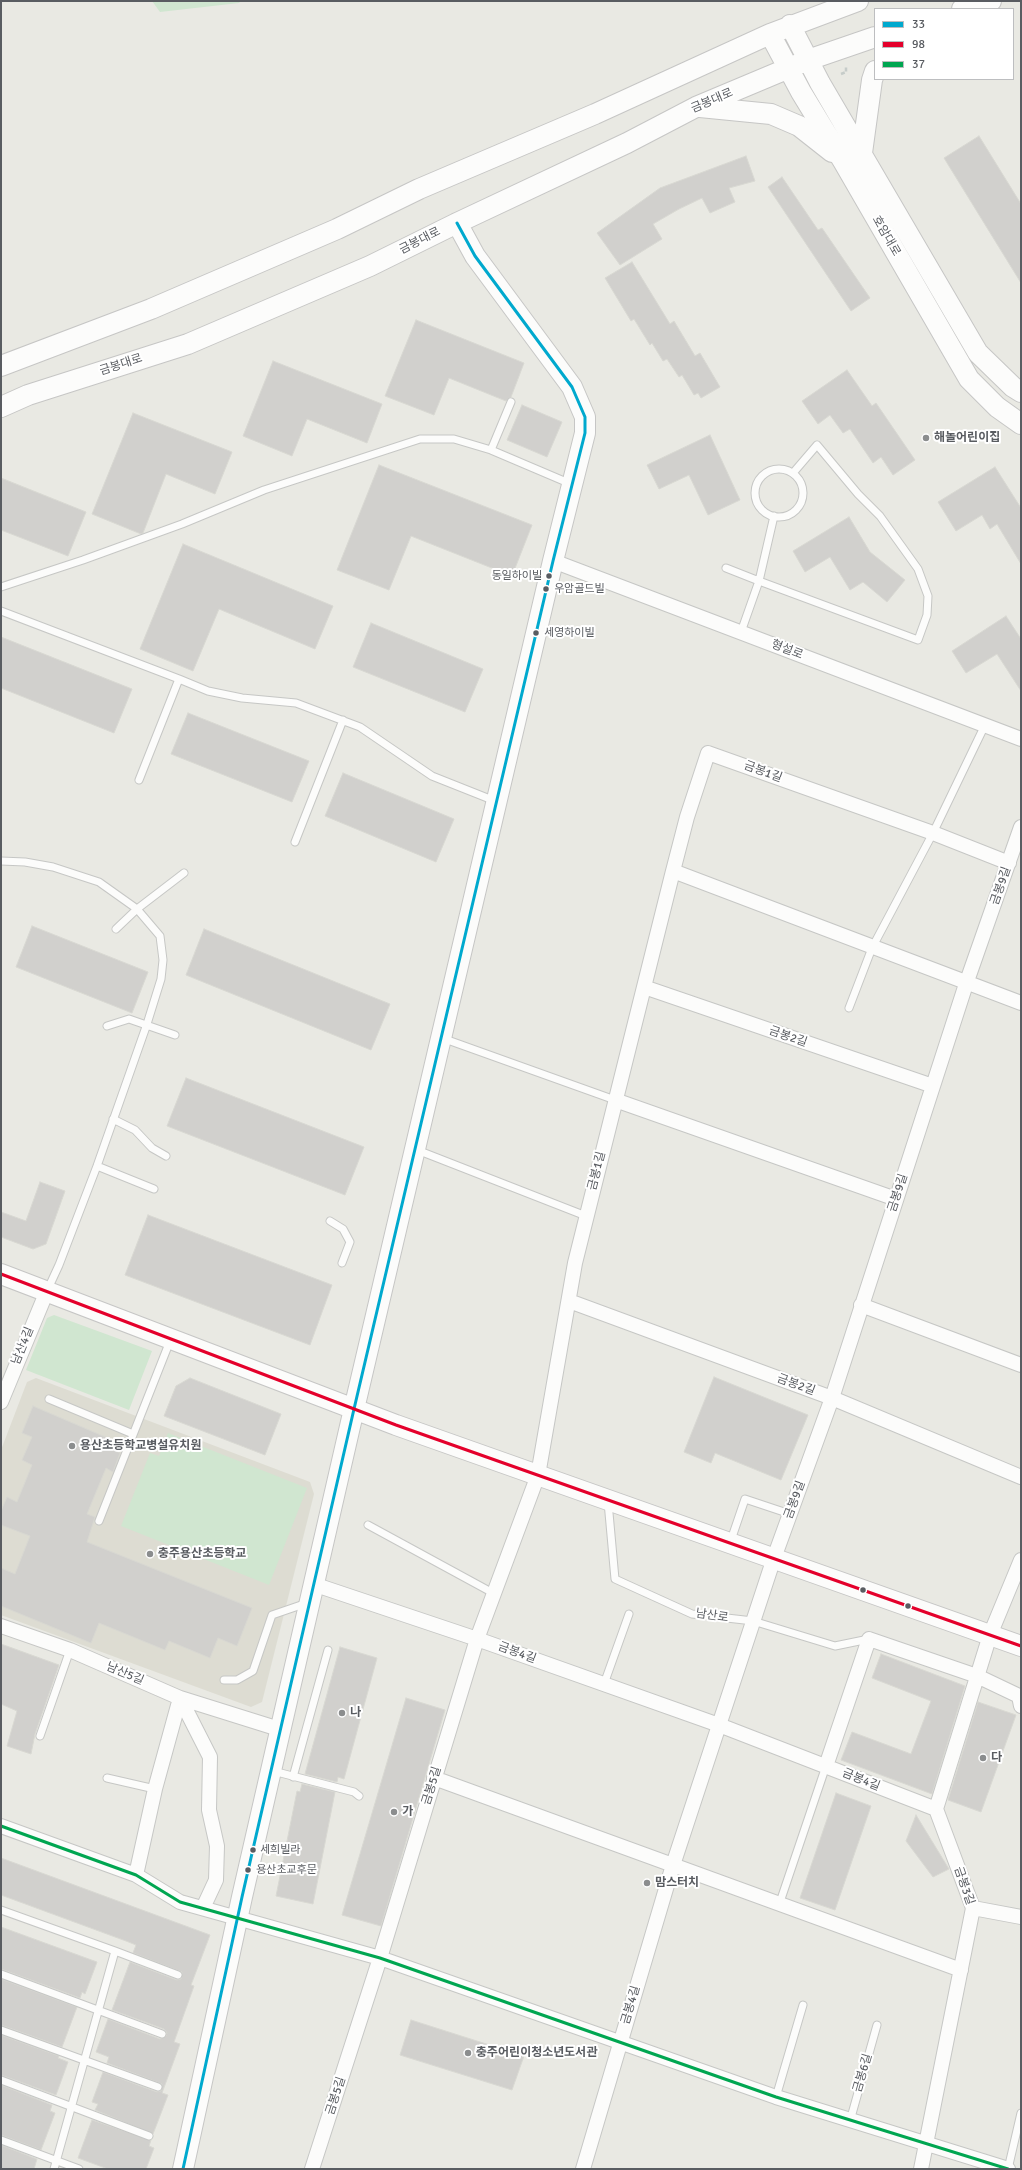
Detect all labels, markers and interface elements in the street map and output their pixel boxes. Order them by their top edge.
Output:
legend [874,8,1014,80]
text: 33 [912,17,925,32]
text: 98 [912,37,925,52]
text: 37 [912,57,925,72]
street label: 금봉대로 [689,86,735,116]
street label: 호암대로 [869,213,903,259]
street label: 금봉대로 [397,225,443,257]
street label: 금봉대로 [98,351,144,379]
place label: 해놀어린이집 [934,431,1000,445]
marker: 해놀어린이집 [921,433,931,443]
place label: 동일하이빌 [491,569,542,583]
marker: 동일하이빌 [544,571,554,581]
place label: 우암골드빌 [554,582,605,596]
marker: 우암골드빌 [541,584,551,594]
place label: 세영하이빌 [544,626,595,640]
marker: 세영하이빌 [531,628,541,638]
street label: 형설로 [769,637,805,663]
street label: 금봉1길 [742,758,784,786]
street label: 금봉9길 [988,865,1014,907]
street label: 금봉2길 [767,1024,809,1050]
street label: 금봉1길 [585,1150,609,1192]
street label: 금봉9길 [885,1172,911,1214]
street label: 남산4길 [9,1325,37,1367]
street label: 금봉2길 [775,1371,817,1399]
place label: 용산초등학교병설유치원 [80,1439,201,1453]
marker: 용산초등학교병설유치원 [67,1441,77,1451]
street label: 금봉9길 [781,1479,809,1521]
place label: 충주용산초등학교 [158,1547,246,1561]
marker: 충주용산초등학교 [145,1549,155,1559]
unlabelled marker [858,1585,868,1595]
unlabelled marker [903,1601,913,1611]
street label: 남산로 [695,1607,729,1625]
street label: 금봉4길 [496,1639,538,1667]
street label: 남산5길 [104,1660,146,1688]
place label: 나 [350,1706,361,1720]
marker: 나 [337,1708,347,1718]
place label: 다 [991,1751,1002,1765]
marker: 다 [978,1753,988,1763]
street label: 금봉5길 [419,1765,445,1807]
street label: 금봉4길 [840,1766,882,1794]
place label: 가 [402,1805,413,1819]
marker: 가 [389,1807,399,1817]
place label: 세희빌라 [260,1843,300,1857]
marker: 세희빌라 [248,1845,258,1855]
place label: 용산초교후문 [256,1863,317,1877]
marker: 용산초교후문 [243,1865,253,1875]
street label: 금봉3길 [951,1865,977,1907]
place label: 맘스터치 [655,1876,699,1890]
marker: 맘스터치 [642,1878,652,1888]
street label: 금봉4길 [619,1984,643,2026]
place label: 충주어린이청소년도서관 [476,2046,597,2060]
marker: 충주어린이청소년도서관 [463,2048,473,2058]
street label: 금봉6길 [851,2052,875,2094]
street label: 금봉5길 [323,2075,349,2117]

